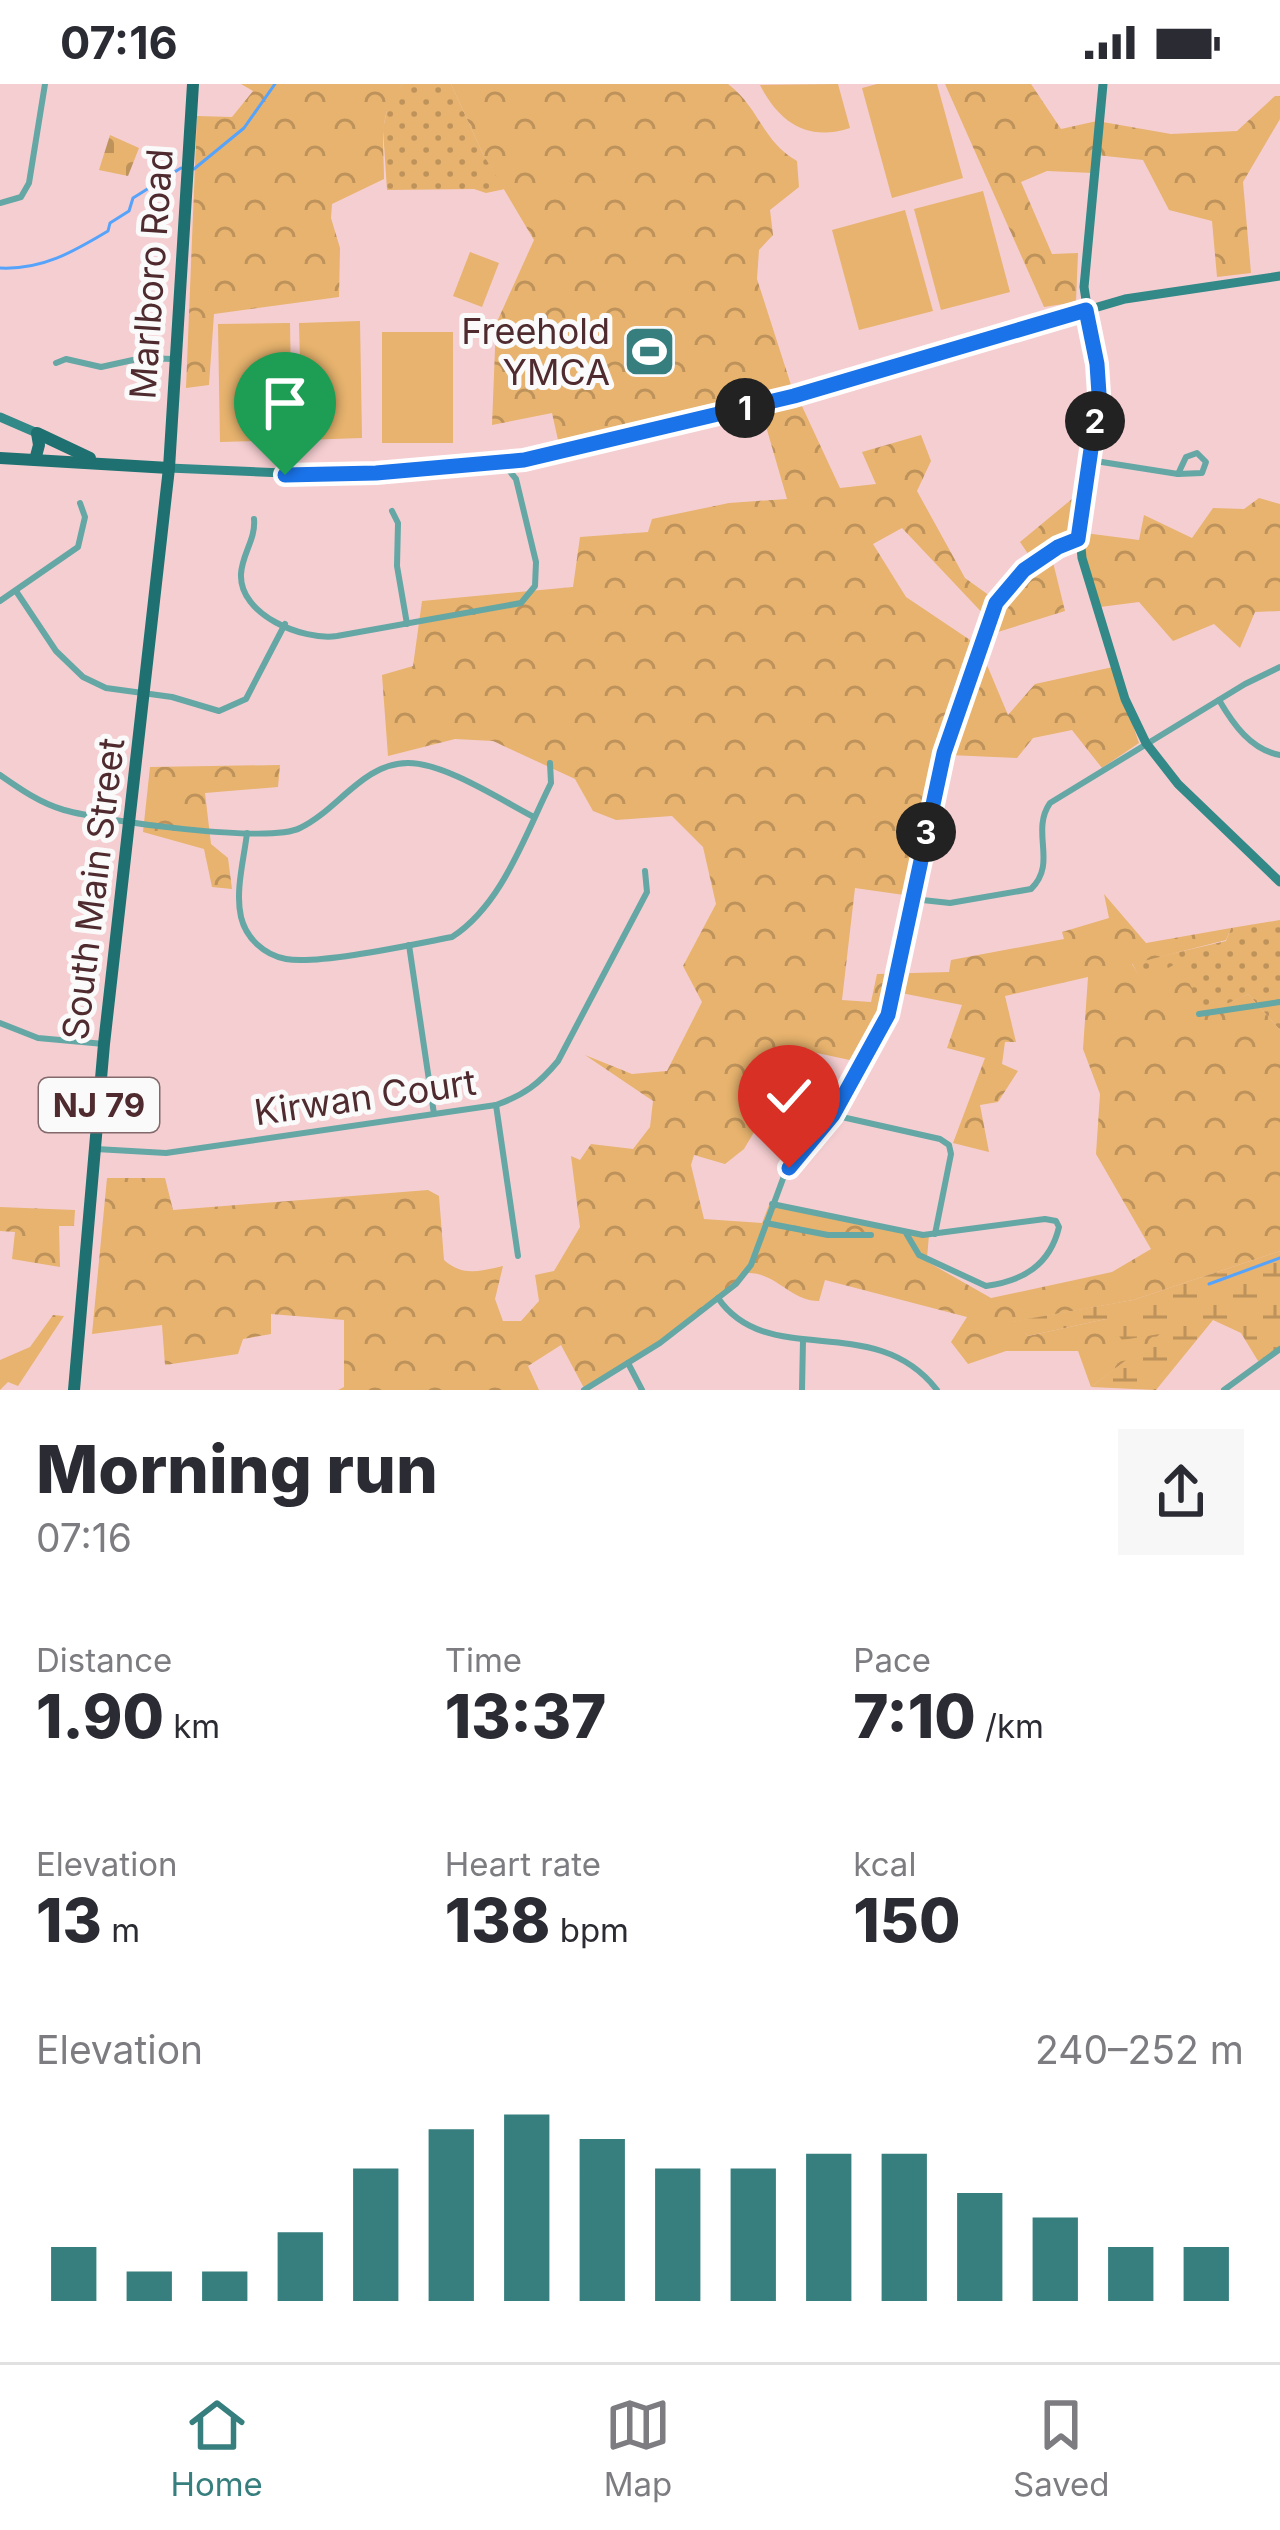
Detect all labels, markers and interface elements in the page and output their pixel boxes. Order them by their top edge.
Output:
text: 07:16 [60,15,178,70]
street label: Marlboro Road [120,147,182,401]
place label: Freehold YMCA [461,309,610,394]
sports icon: Freehold YMCA [621,324,677,380]
pin [234,352,336,475]
icon: arrive [252,370,318,436]
pin: 1 [715,378,775,438]
text: 1 [738,388,752,428]
pin: 2 [1065,391,1125,451]
text: 2 [1085,401,1105,441]
street label: South Main Street [53,735,133,1042]
pin: 3 [896,802,956,862]
text: 3 [915,812,937,852]
pin [738,1045,840,1168]
street label: Kirwan Court [251,1060,479,1134]
icon: check [756,1063,822,1129]
road number: NJ 79 [39,1078,159,1132]
text: Morning run [36,1429,438,1509]
button: share [1118,1429,1244,1555]
text: 07:16 [36,1514,132,1561]
text: Distance [36,1640,172,1680]
text: Time [445,1640,522,1680]
text: Pace [853,1640,931,1680]
text: 1.90 [36,1680,164,1752]
text: 13:37 [445,1680,606,1752]
text: 7:10 [853,1680,976,1752]
text: km [164,1706,220,1746]
text: /km [976,1706,1044,1746]
text: Elevation [36,1844,177,1884]
text: Heart rate [445,1844,601,1884]
text: kcal [853,1844,916,1884]
text: 13 [36,1884,102,1956]
text: 138 [445,1884,550,1956]
text: 150 [853,1884,960,1956]
text: m [102,1910,140,1950]
text: bpm [550,1910,629,1950]
text: Elevation [36,2026,203,2073]
text: 240–252 m [1035,2026,1244,2073]
tab: Home [170,2392,263,2504]
tab: Map [604,2392,672,2504]
tab: Saved [1013,2392,1110,2504]

